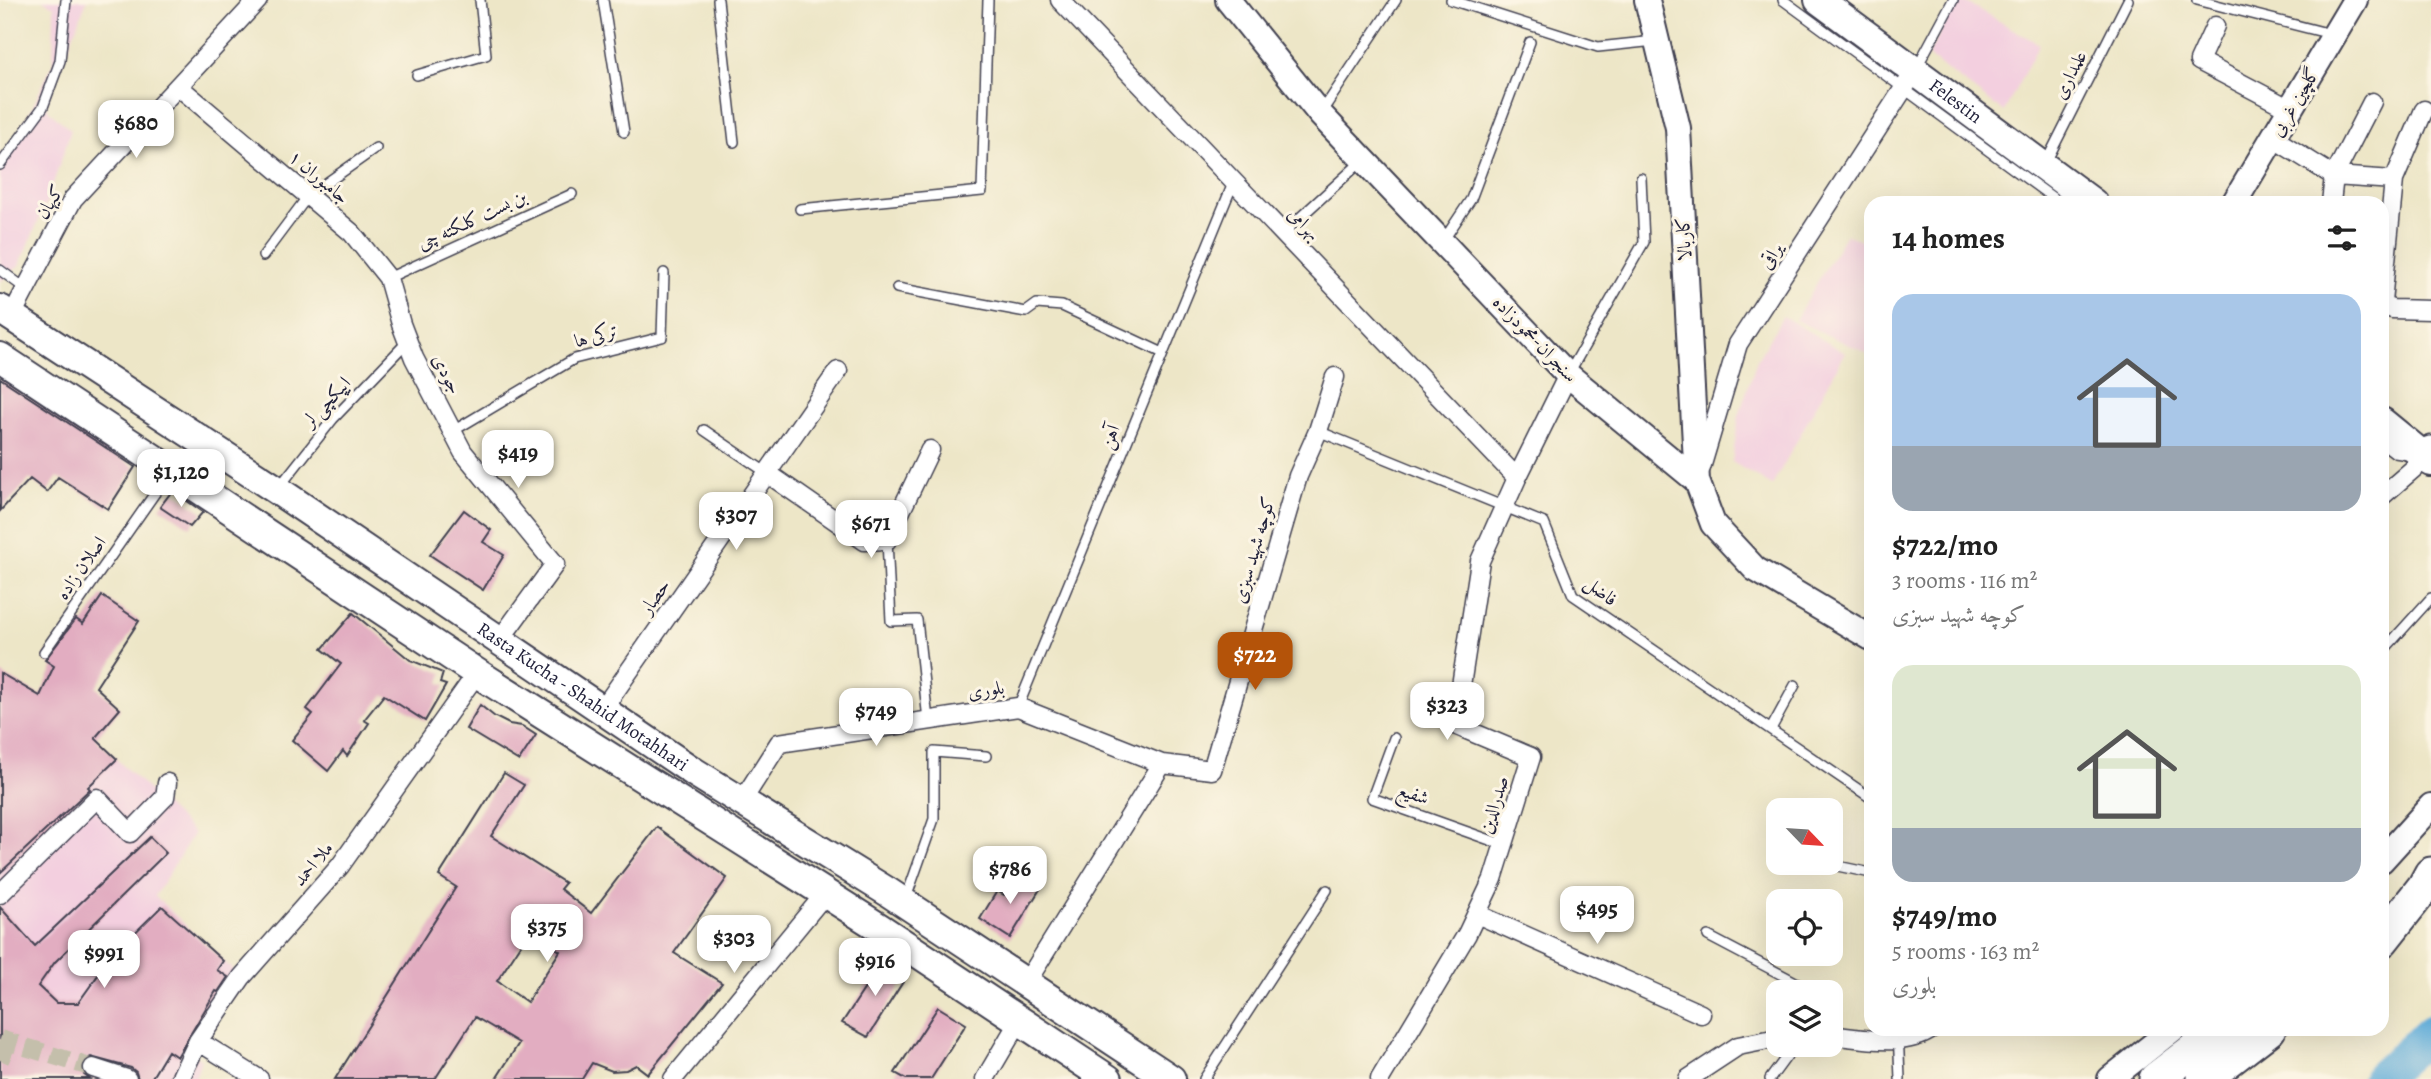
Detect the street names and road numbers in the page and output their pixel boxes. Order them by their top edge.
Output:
street label: علمداری [2047,46,2093,104]
street label: گلچین غربی [2264,62,2327,142]
street label: Felestin [1924,73,1988,130]
street label: جامبوران ۱ [283,144,355,210]
street label: کیهان [29,180,71,224]
street label: بن بست کلکته چی [413,183,531,257]
street label: بهرامی [1282,202,1326,246]
street label: کاربالا [1670,216,1698,262]
street label: یراقی [1753,236,1790,274]
street label: سنجران-محمودزاده [1487,290,1583,388]
street label: ترکی ها [571,318,621,354]
street label: جودی [426,349,468,399]
street label: ایپکچی لر [296,371,357,435]
street label: آهن [1093,419,1127,453]
street label: کوچه شهید سبزی [1226,494,1282,606]
street label: اصلان زاده [50,531,112,605]
street label: فاضل [1579,570,1623,612]
street label: حصار [632,574,677,622]
street label: Rasta Kucha - Shahid Motahhari [472,616,694,778]
street label: بلوری [966,674,1006,706]
street label: صدرالدین [1473,773,1515,837]
street label: شفیع [1392,777,1432,815]
street label: ملا احمد [287,836,339,892]

